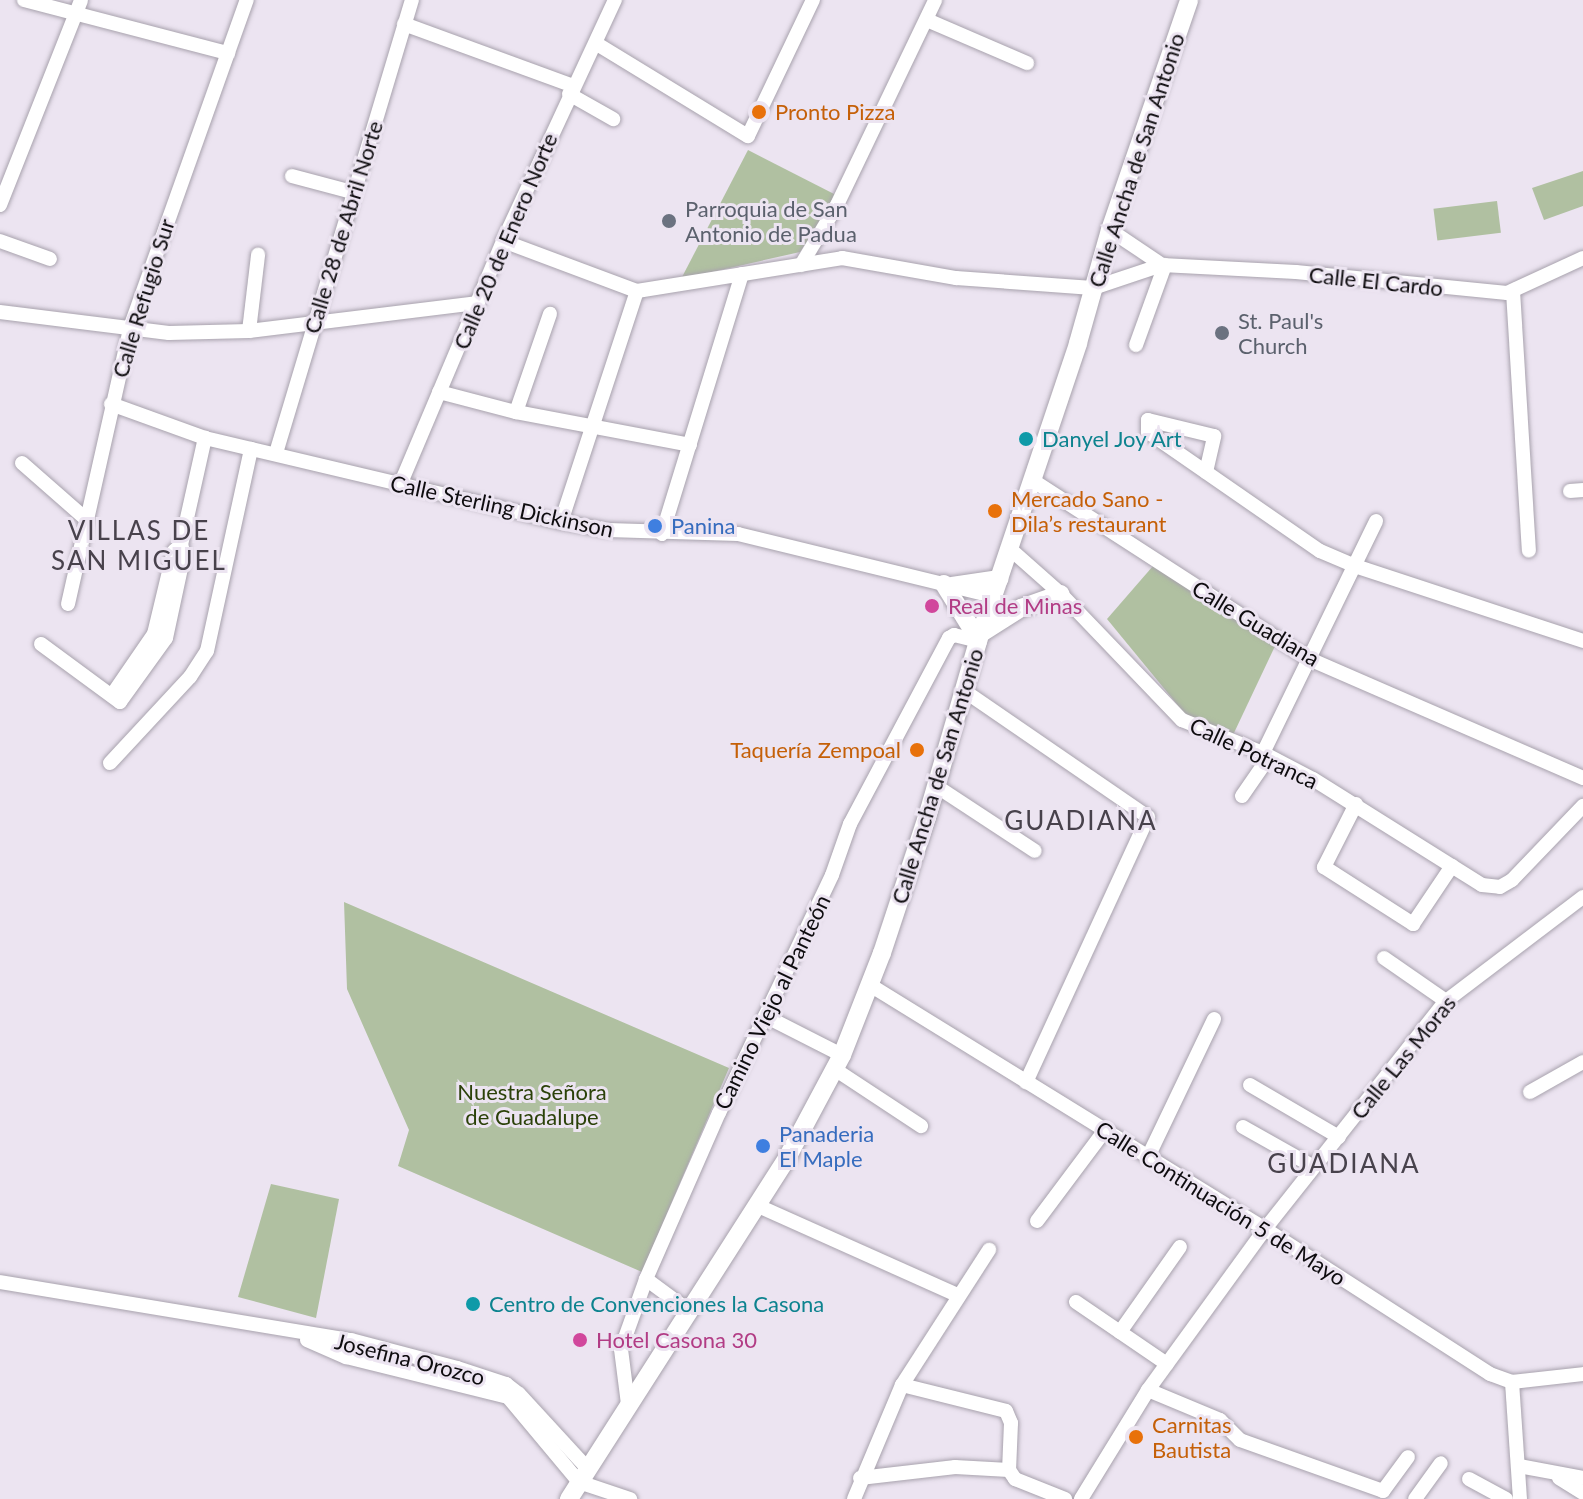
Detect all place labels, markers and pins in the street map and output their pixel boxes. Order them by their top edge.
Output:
place label: Pronto Pizza [775,99,895,125]
marker: Pronto Pizza [750,103,768,121]
place label: Parroquia de San Antonio de Padua [685,195,857,246]
marker: Parroquia de San Antonio de Padua [660,212,678,230]
place label: St. Paul's Church [1238,307,1323,358]
marker: St. Paul's Church [1213,324,1231,342]
place label: Danyel Joy Art [1042,426,1184,452]
marker: Danyel Joy Art [1017,430,1035,448]
place label: Mercado Sano - Dila’s restaurant [1011,485,1166,536]
marker: Mercado Sano - Dila’s restaurant [986,502,1004,520]
place label: Panina [671,513,736,539]
marker: Panina [646,517,664,535]
place label: Real de Minas [948,593,1082,619]
marker: Real de Minas [923,597,941,615]
place label: Taquería Zempoal [730,737,901,763]
marker: Taquería Zempoal [908,741,926,759]
place label: Panaderia El Maple [779,1120,874,1172]
marker: Panaderia El Maple [754,1137,772,1155]
place label: Centro de Convenciones la Casona [489,1291,824,1317]
marker: Centro de Convenciones la Casona [464,1295,482,1313]
place label: Hotel Casona 30 [596,1327,757,1353]
marker: Hotel Casona 30 [571,1331,589,1349]
place label: Carnitas Bautista [1152,1411,1232,1462]
marker: Carnitas Bautista [1127,1428,1145,1446]

